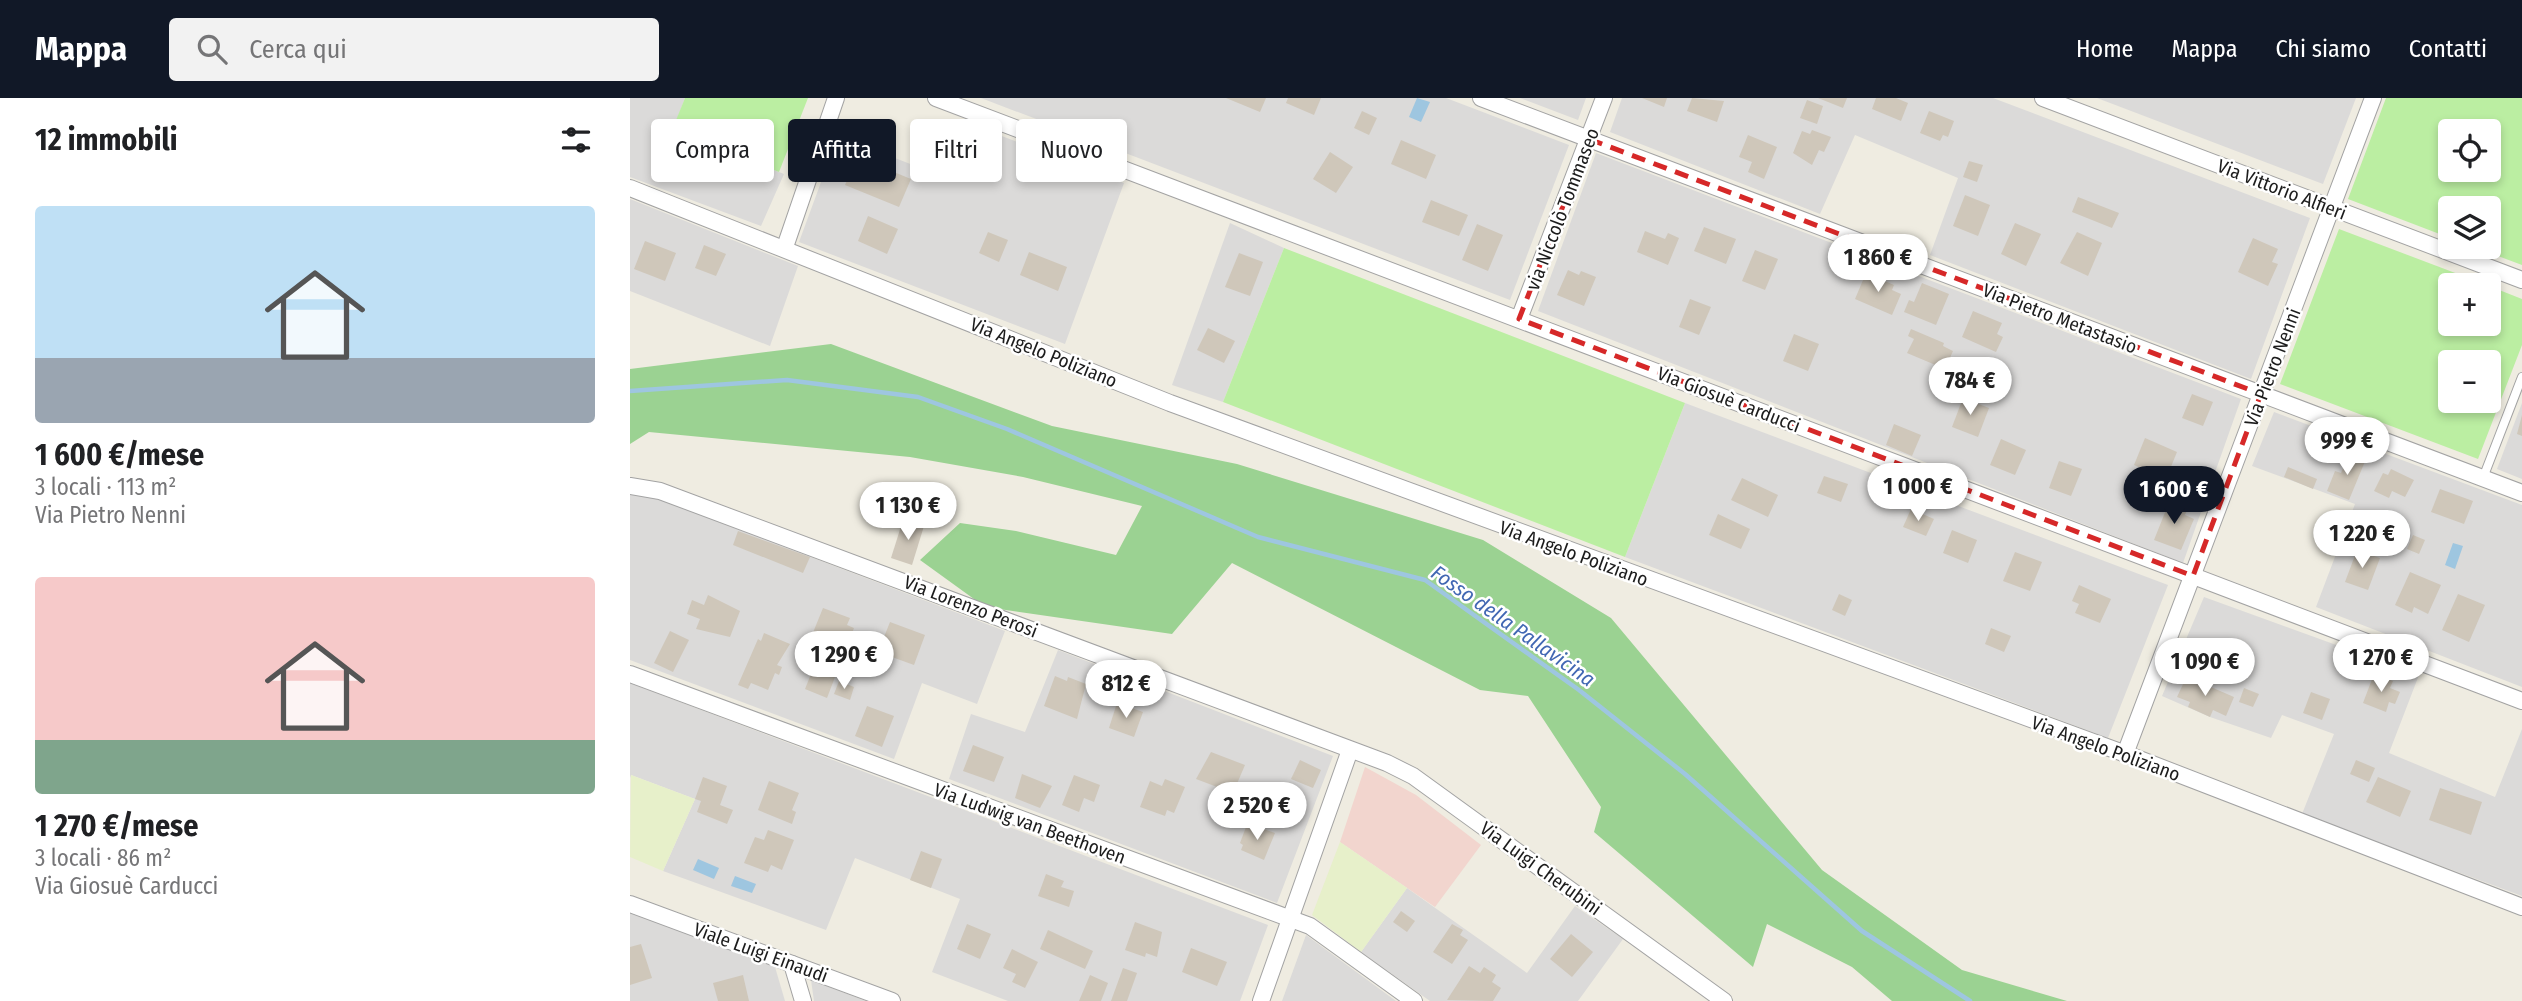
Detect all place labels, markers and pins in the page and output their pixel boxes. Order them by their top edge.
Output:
pin: 1 860 € [1813,234,1943,294]
pin: 784 € [1921,358,2019,417]
pin: 999 € [2298,418,2396,477]
pin: 1 000 € [1853,464,1983,523]
pin: 1 600 € [2109,466,2239,526]
pin: 1 130 € [843,482,973,542]
pin: 1 220 € [2297,510,2427,570]
pin: 1 290 € [779,632,909,691]
pin: 1 270 € [2316,634,2446,694]
pin: 1 090 € [2140,638,2270,698]
pin: 812 € [1077,660,1175,720]
pin: 2 520 € [1192,782,1322,842]

